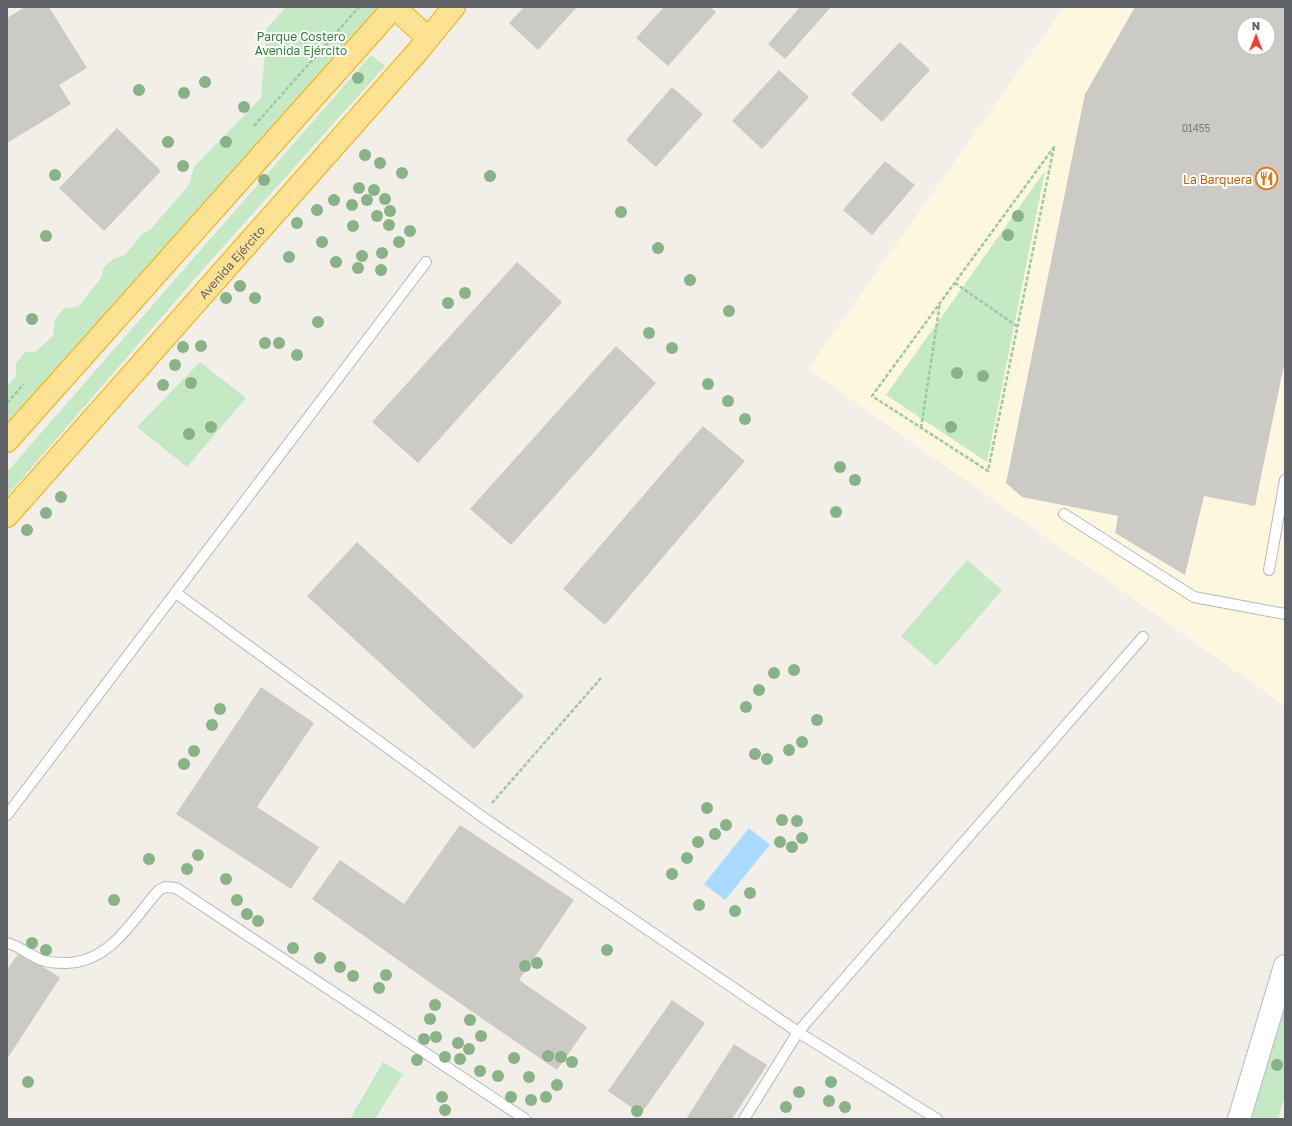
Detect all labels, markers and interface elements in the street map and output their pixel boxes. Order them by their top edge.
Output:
north arrow [1236,16,1276,56]
text: N [1252,19,1260,32]
park label: Parque Costero Avenida Ejército [255,29,347,58]
house number: 01455 [1182,122,1211,134]
restaurant icon: La Barquera [1254,166,1280,192]
place label: La Barquera [1183,172,1252,187]
street label: Avenida Ejército [195,222,268,302]

